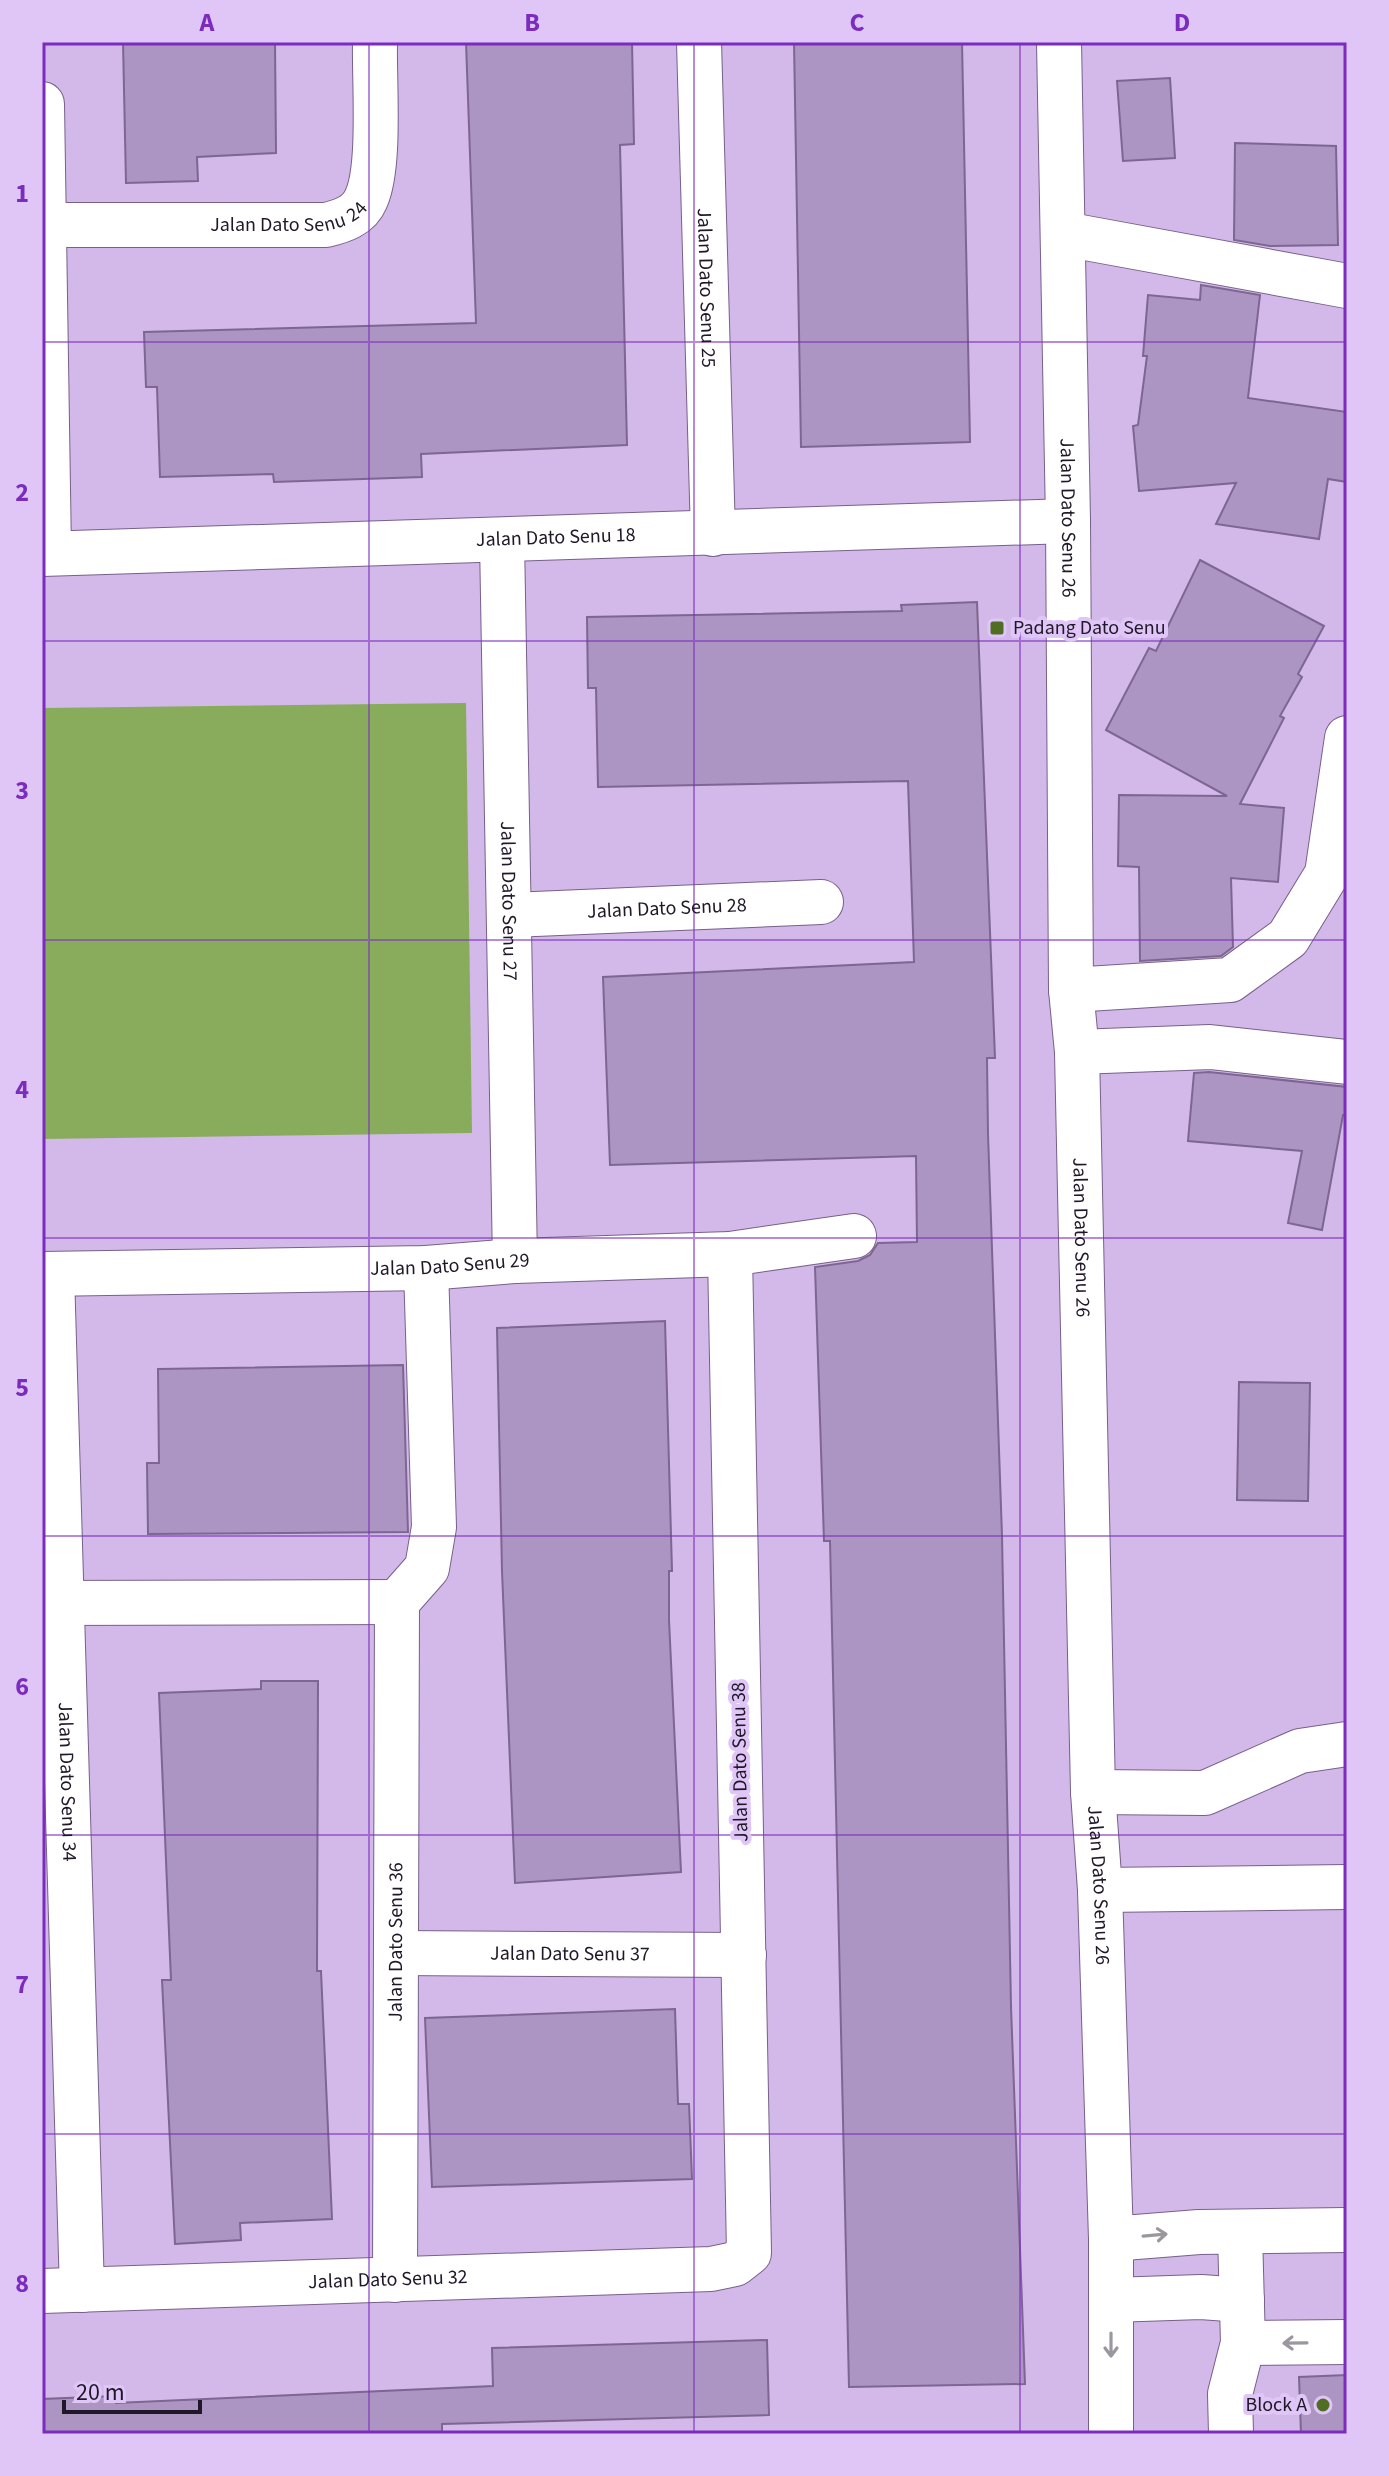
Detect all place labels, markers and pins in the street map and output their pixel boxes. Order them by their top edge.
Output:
place label: Padang Dato Senu [1013,614,1166,642]
marker: Padang Dato Senu [988,619,1006,637]
place label: Block A [1245,2391,1307,2419]
marker: Block A [1314,2396,1332,2414]

